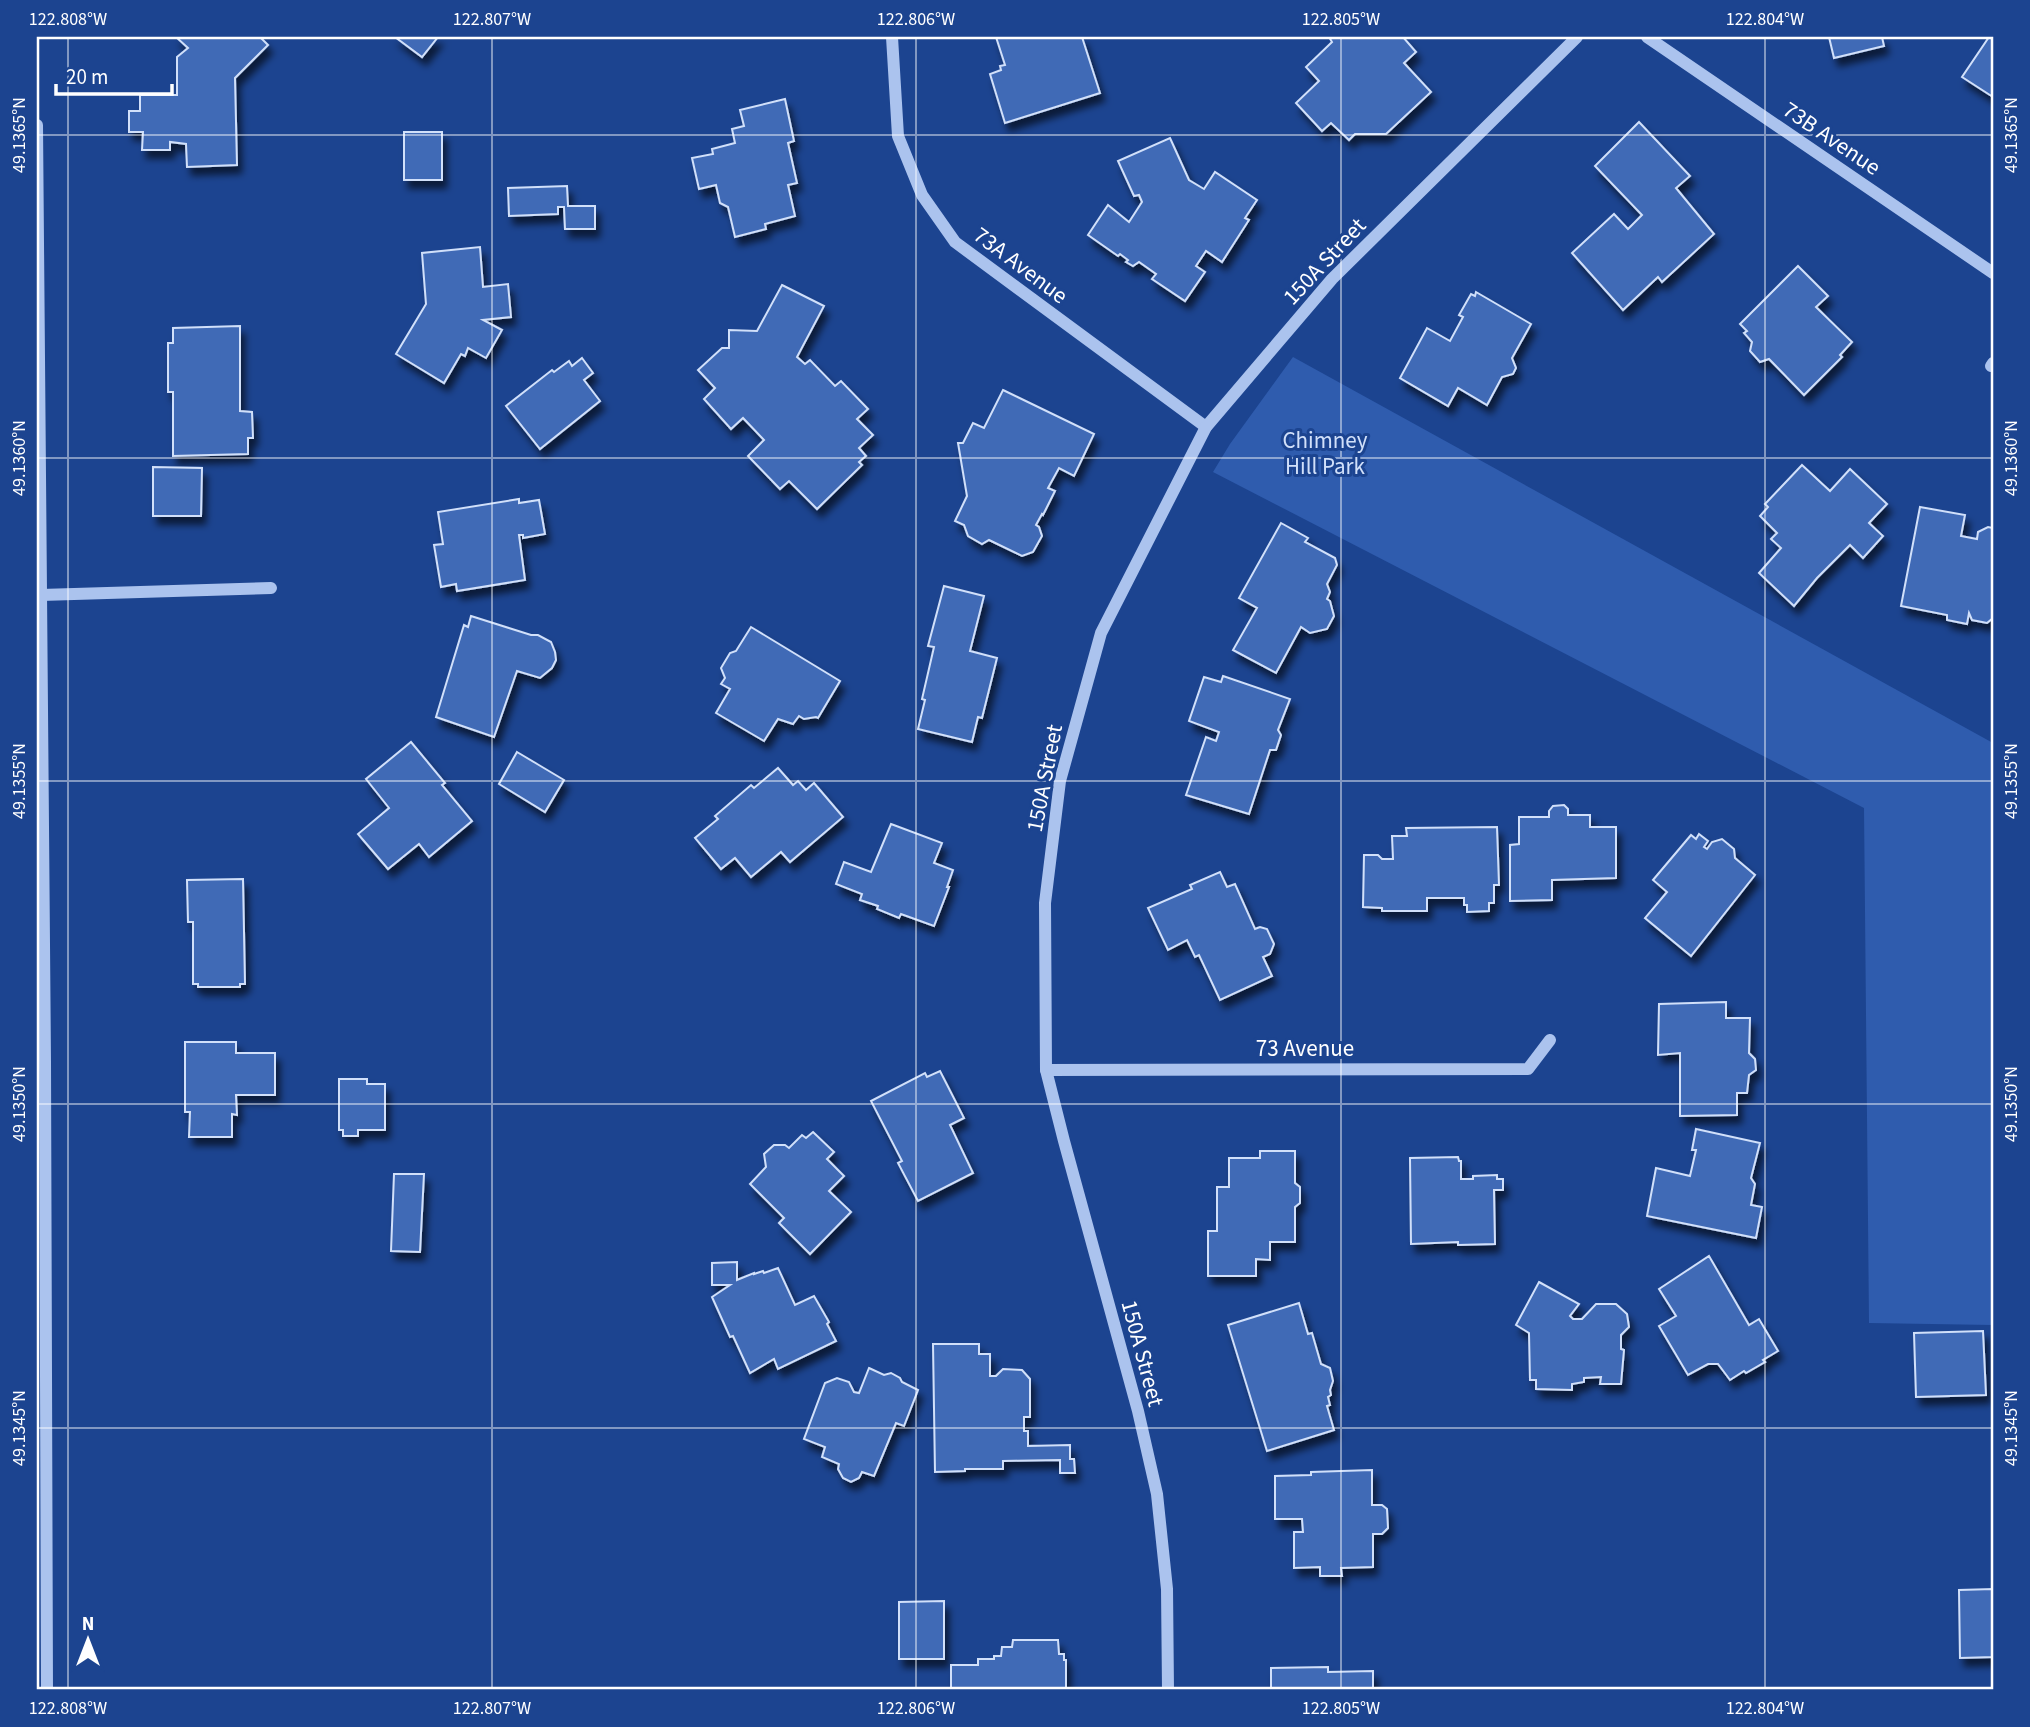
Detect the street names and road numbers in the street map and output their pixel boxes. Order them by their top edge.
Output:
street label: 73B Avenue [1776,93,1887,183]
street label: 150A Street [1275,210,1374,312]
street label: 73A Avenue [967,219,1075,312]
street label: 150A Street [1018,721,1071,835]
street label: 73 Avenue [1256,1032,1354,1065]
street label: 150A Street [1112,1296,1173,1410]

